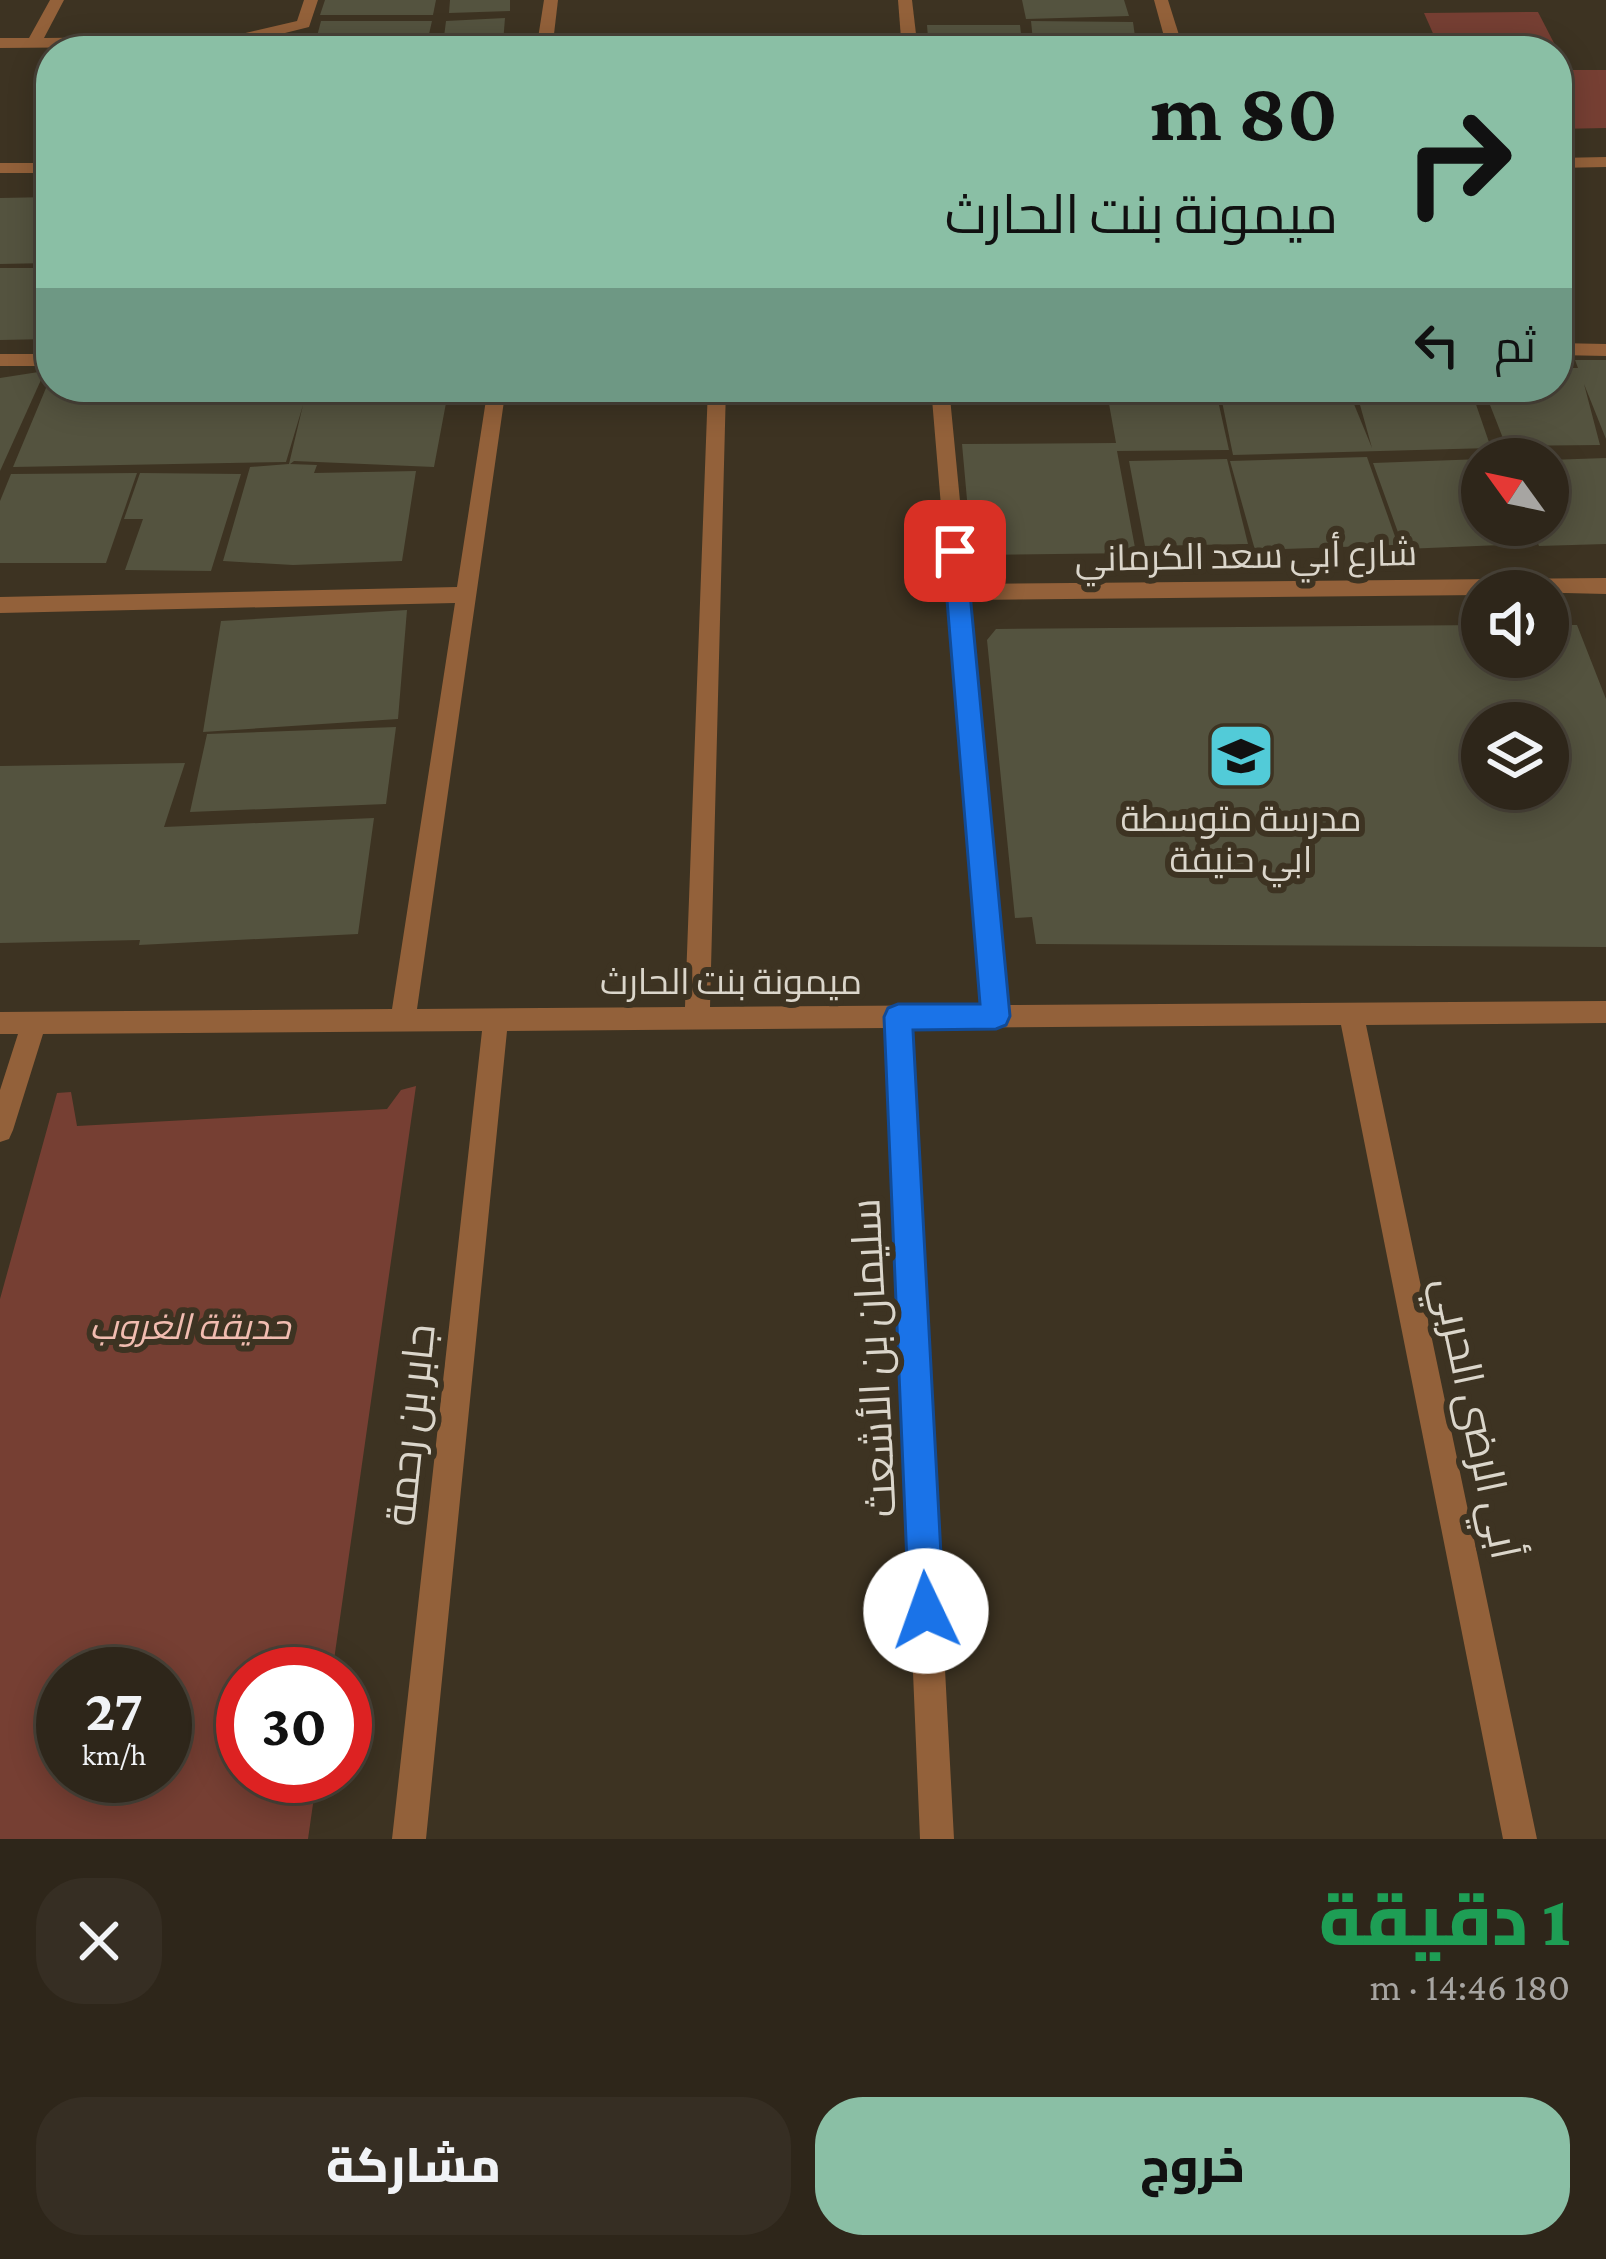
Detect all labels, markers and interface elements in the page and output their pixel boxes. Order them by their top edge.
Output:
text: 80 m [1151,65,1338,158]
icon: right [1380,84,1536,240]
text: ميمونة بنت الحارث [945,185,1338,245]
icon: left [1404,312,1470,378]
text: ثم [1494,322,1536,372]
north arrow [1461,438,1569,546]
map controls [1461,438,1569,810]
pin [904,500,1006,602]
icon: arrive [922,518,988,584]
street label: شارع أبي سعد الكرماني [1074,530,1418,587]
button: sound [1461,570,1569,678]
button: layers [1461,702,1569,810]
school or university icon: مدرسة متوسطة ابي حنيفة [1206,721,1276,791]
place label: مدرسة متوسطة ابي حنيفة [1120,799,1362,888]
street label: ميمونة بنت الحارث [600,962,862,1002]
street label: سليمان بن الأشعث [841,1197,906,1519]
street label: أبي الرضى الحربي [1415,1272,1533,1565]
park label: حديقة الغروب [90,1307,292,1347]
street label: جابر بن رحمة [376,1322,445,1528]
position arrow [863,1548,989,1674]
speed limit sign: 30 [216,1647,372,1803]
text: 27 [85,1676,143,1743]
text: km/h [82,1738,146,1771]
button: close [36,1878,162,2004]
text: 1 دقيقة [1319,1880,1570,1960]
text: 180 m · 14:46 [1370,1965,1570,2008]
button: مشاركة [36,2097,791,2235]
button: خروج [815,2097,1570,2235]

